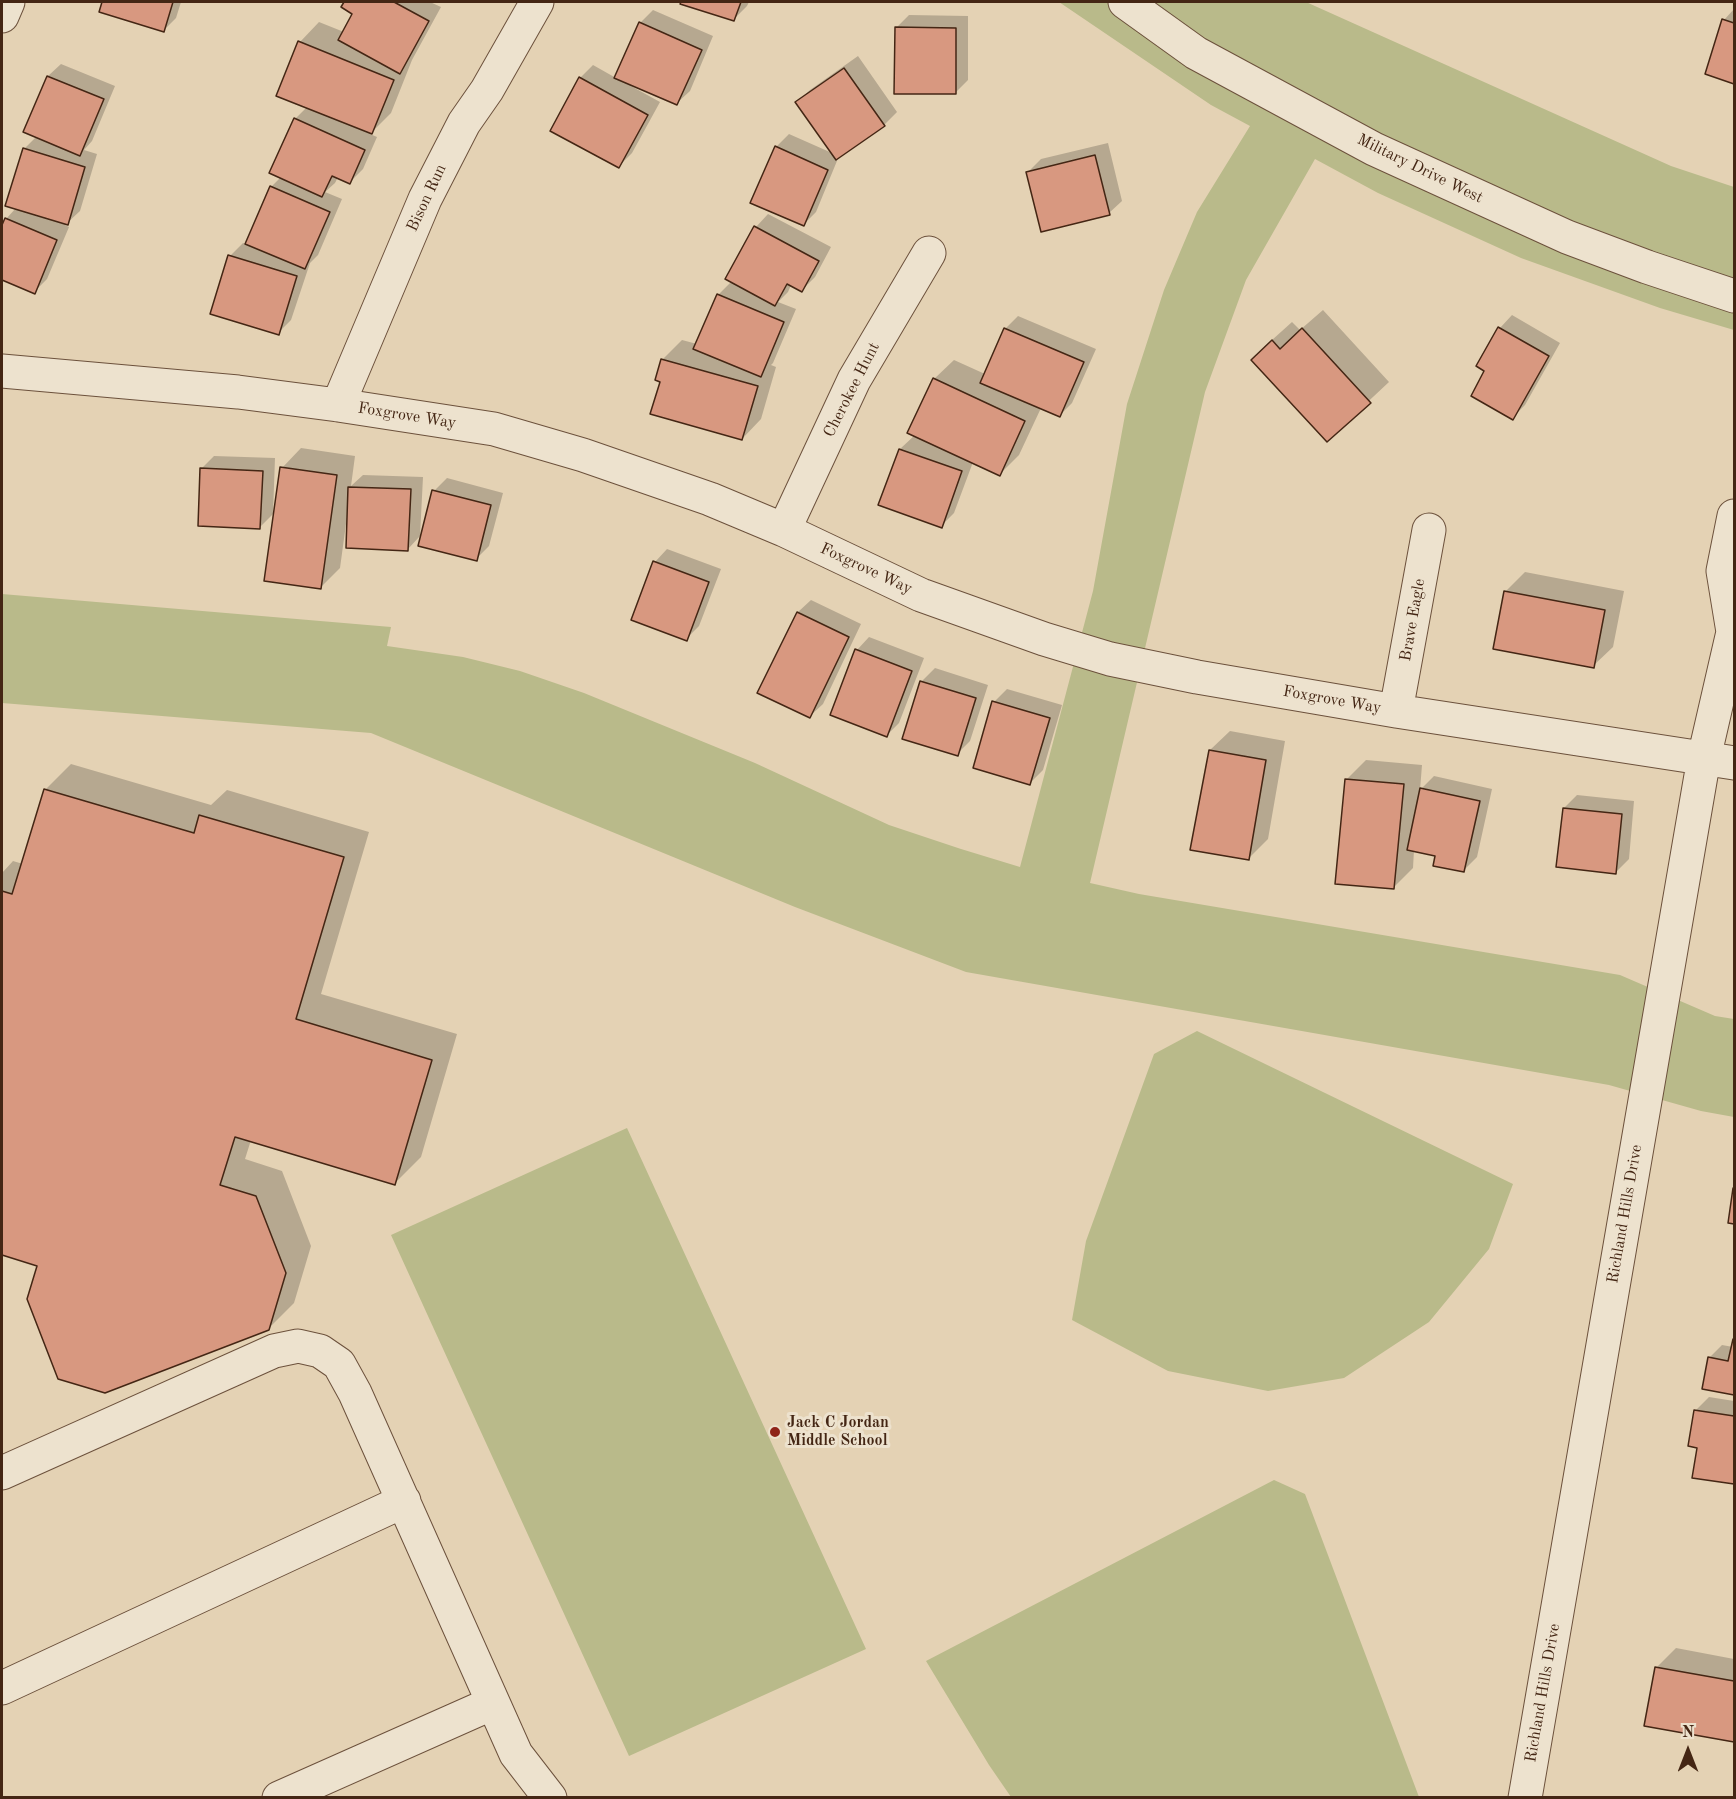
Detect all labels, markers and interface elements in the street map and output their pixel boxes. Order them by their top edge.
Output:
street label: Military Drive West [1354,130,1486,208]
street label: Bison Run [403,161,451,235]
street label: Cherokee Hunt [820,339,884,441]
street label: Foxgrove Way [356,399,458,433]
street label: Foxgrove Way [817,539,915,599]
street label: Brave Eagle [1396,577,1430,663]
street label: Foxgrove Way [1281,682,1383,718]
street label: Richland Hills Drive [1603,1143,1647,1285]
place label: Jack C Jordan Middle School [787,1413,889,1451]
marker: Jack C Jordan Middle School [768,1425,782,1439]
street label: Richland Hills Drive [1521,1622,1565,1764]
north arrow [1658,1721,1718,1781]
text: N [1682,1725,1694,1741]

